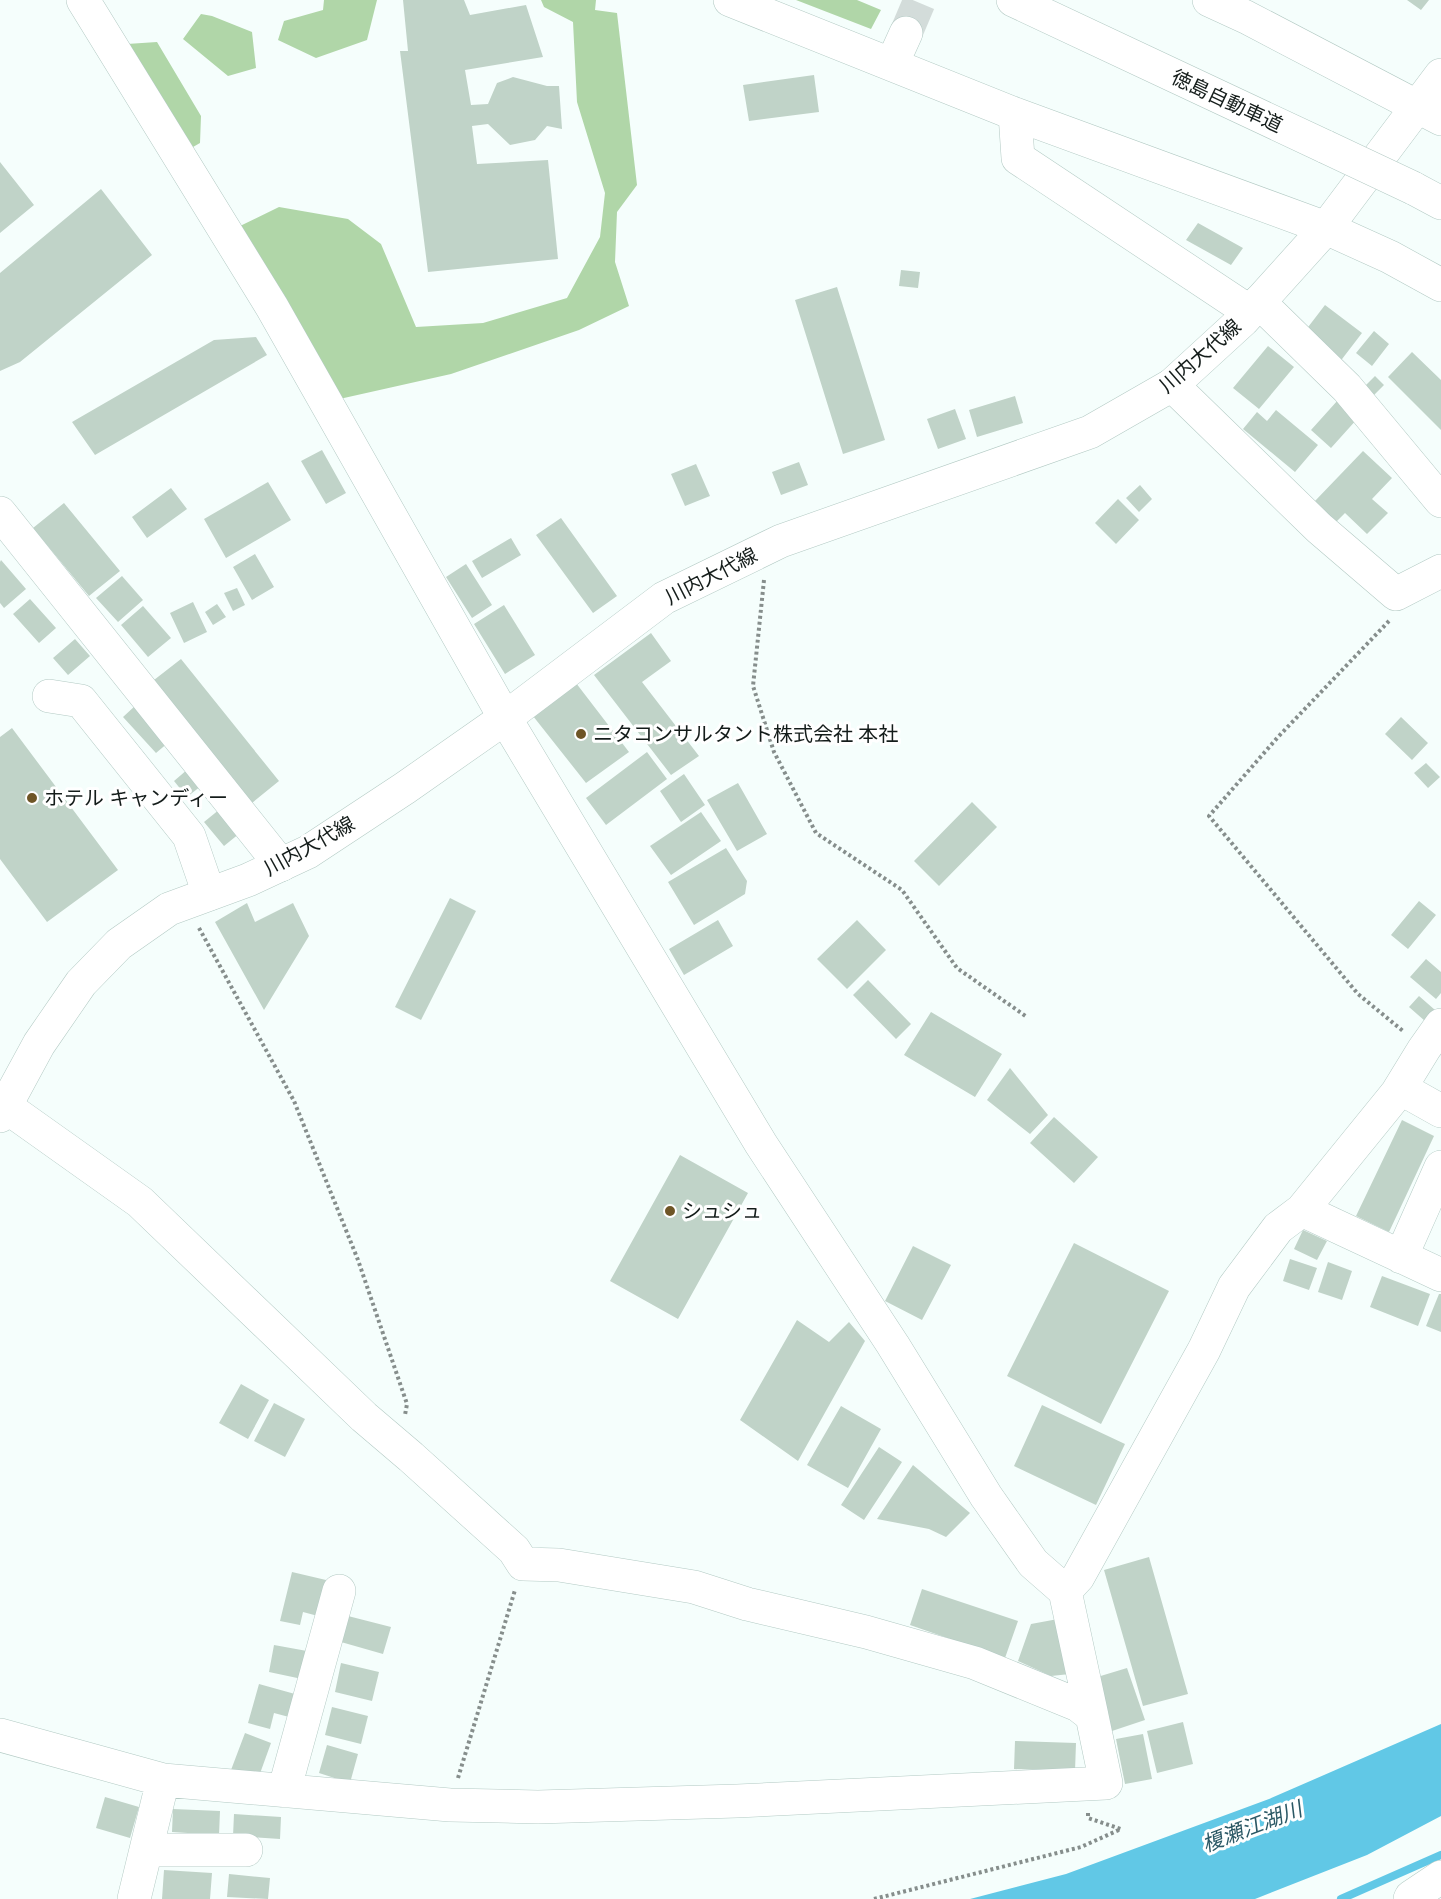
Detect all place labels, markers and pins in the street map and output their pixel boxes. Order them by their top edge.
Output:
place label: ニタコンサルタント株式会社 本社 [593,720,898,748]
marker: ニタコンサルタント株式会社 本社 [574,727,588,741]
place label: ホテル キャンディー [44,784,228,812]
marker: ホテル キャンディー [25,791,39,805]
place label: シュシュ [682,1197,762,1225]
marker: シュシュ [663,1204,677,1218]

